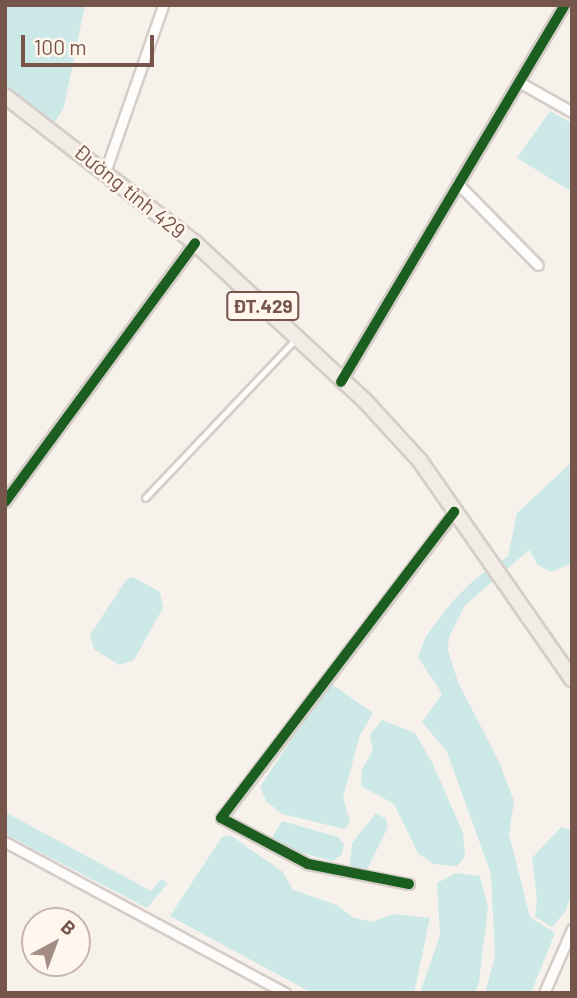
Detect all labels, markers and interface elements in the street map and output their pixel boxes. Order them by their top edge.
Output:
scale bar [24,21,158,65]
text: 100 m [34,34,87,59]
street label: Đường tỉnh 429 [69,138,191,244]
road number: ĐT.429 [226,290,300,322]
north arrow [21,907,91,977]
text: B [57,915,81,940]

